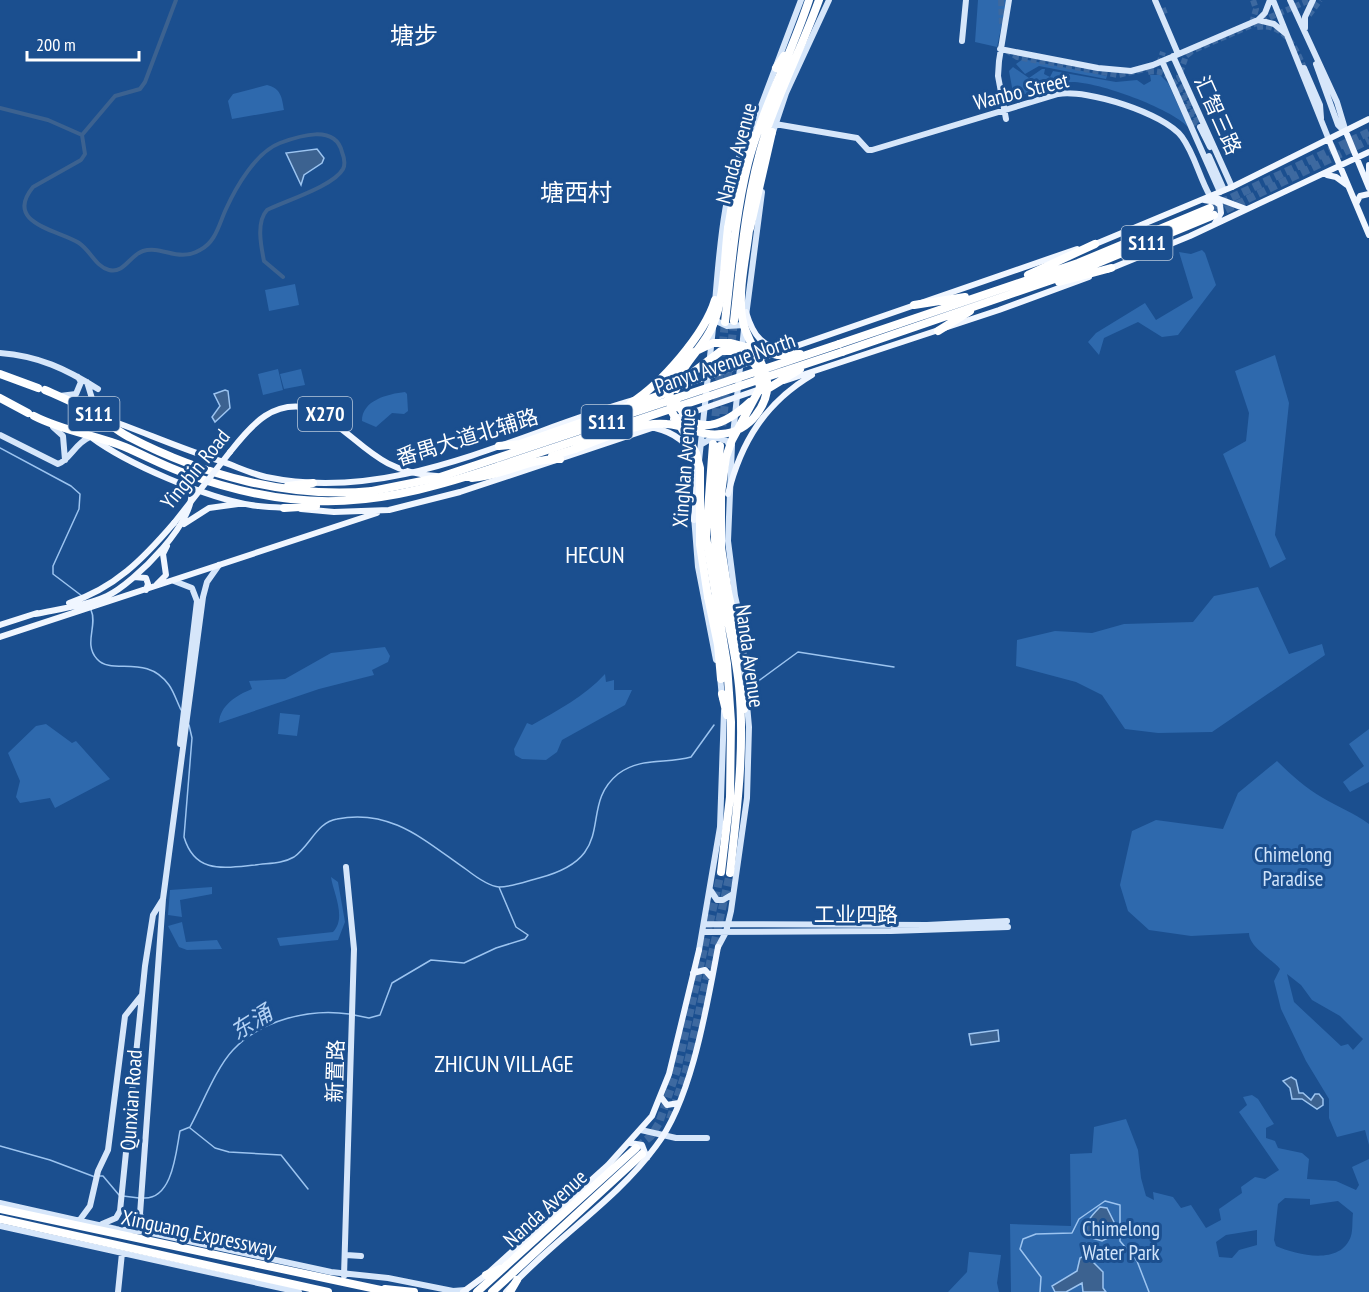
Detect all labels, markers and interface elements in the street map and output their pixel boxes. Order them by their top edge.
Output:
district label: 塘步 [390,20,438,51]
scale bar [27,24,140,62]
text: 200 m [36,33,76,56]
street label: Wanbo Street [971,66,1072,116]
street label: 汇智三路 [1189,71,1247,159]
street label: Nanda Avenue [710,100,762,206]
district label: 塘西村 [540,177,612,208]
road number: S111 [1122,226,1172,260]
street label: Panyu Avenue North [651,326,799,400]
road number: S111 [68,397,119,431]
road number: X270 [298,397,352,431]
street label: 番禺大道北辅路 [393,403,541,471]
road number: S111 [582,405,632,439]
street label: XingNan Avenue [666,408,702,528]
street label: Yingbin Road [154,423,236,515]
district label: HECUN [565,539,625,570]
street label: Nanda Avenue [729,603,771,709]
park label: Chimelong Paradise [1254,841,1332,892]
street label: 工业四路 [814,901,898,928]
water label: 东涌 [225,997,280,1046]
street label: 新置路 [320,1039,350,1103]
district label: ZHICUN VILLAGE [434,1048,574,1079]
street label: Qunxian Road [114,1049,148,1151]
street label: Nanda Avenue [498,1163,592,1253]
street label: Xinguang Expressway [119,1203,279,1263]
park label: Chimelong Water Park [1082,1215,1160,1266]

